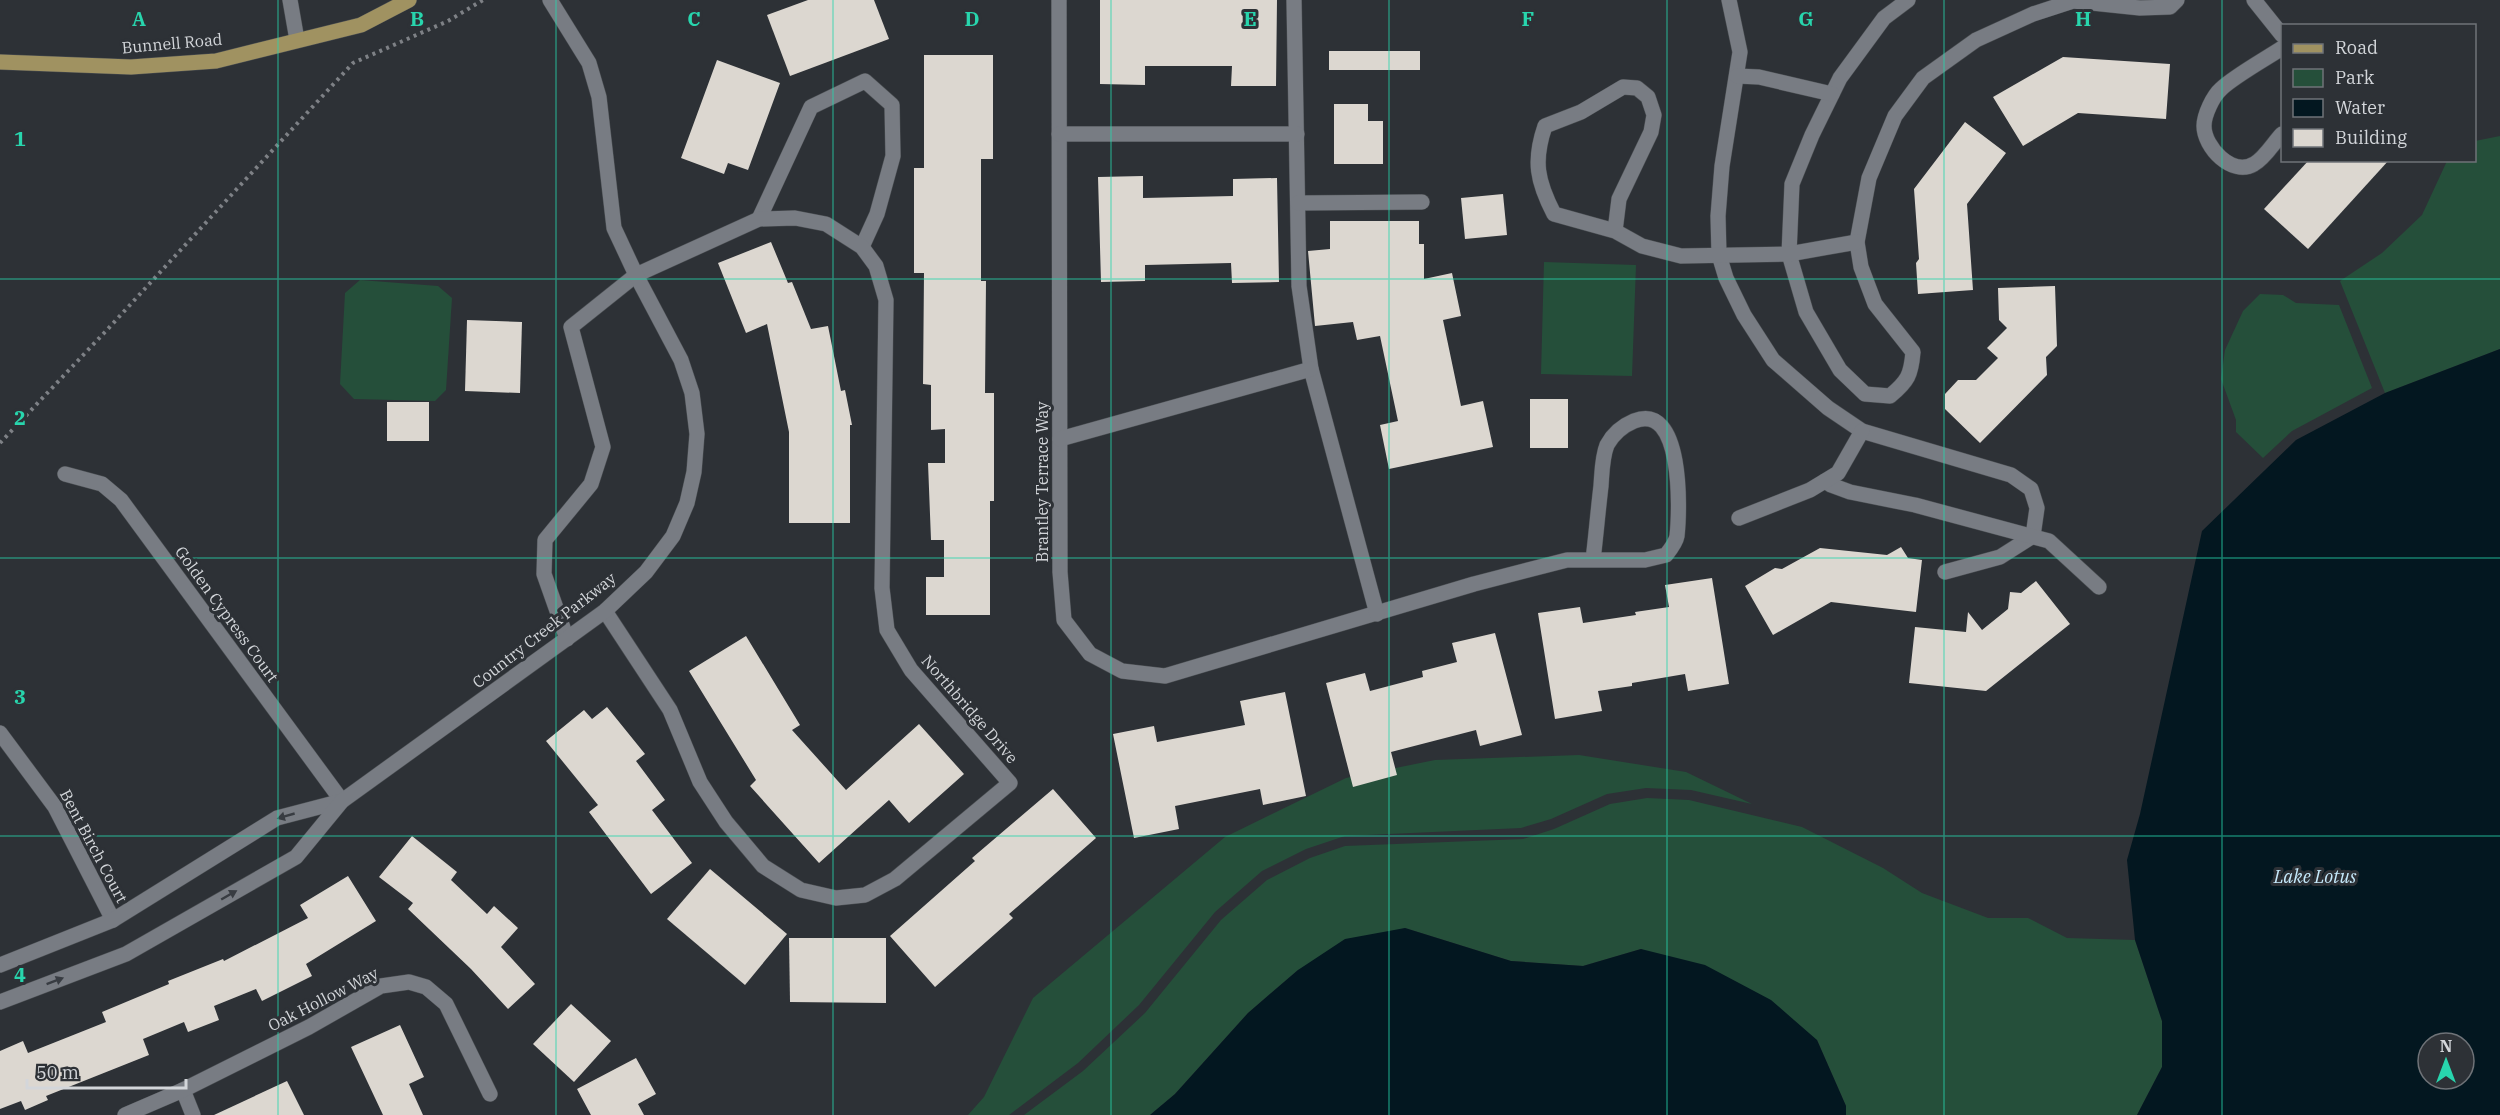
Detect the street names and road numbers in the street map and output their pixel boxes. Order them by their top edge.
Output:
street label: Bunnell Road [121,29,223,57]
street label: Brantley Terrace Way [1032,401,1052,563]
street label: Golden Cypress Court [171,542,283,686]
street label: Country Creek Parkway [468,567,620,692]
street label: Northbridge Drive [918,651,1022,767]
street label: Bent Birch Court [56,786,133,907]
street label: Oak Hollow Way [264,962,382,1035]

